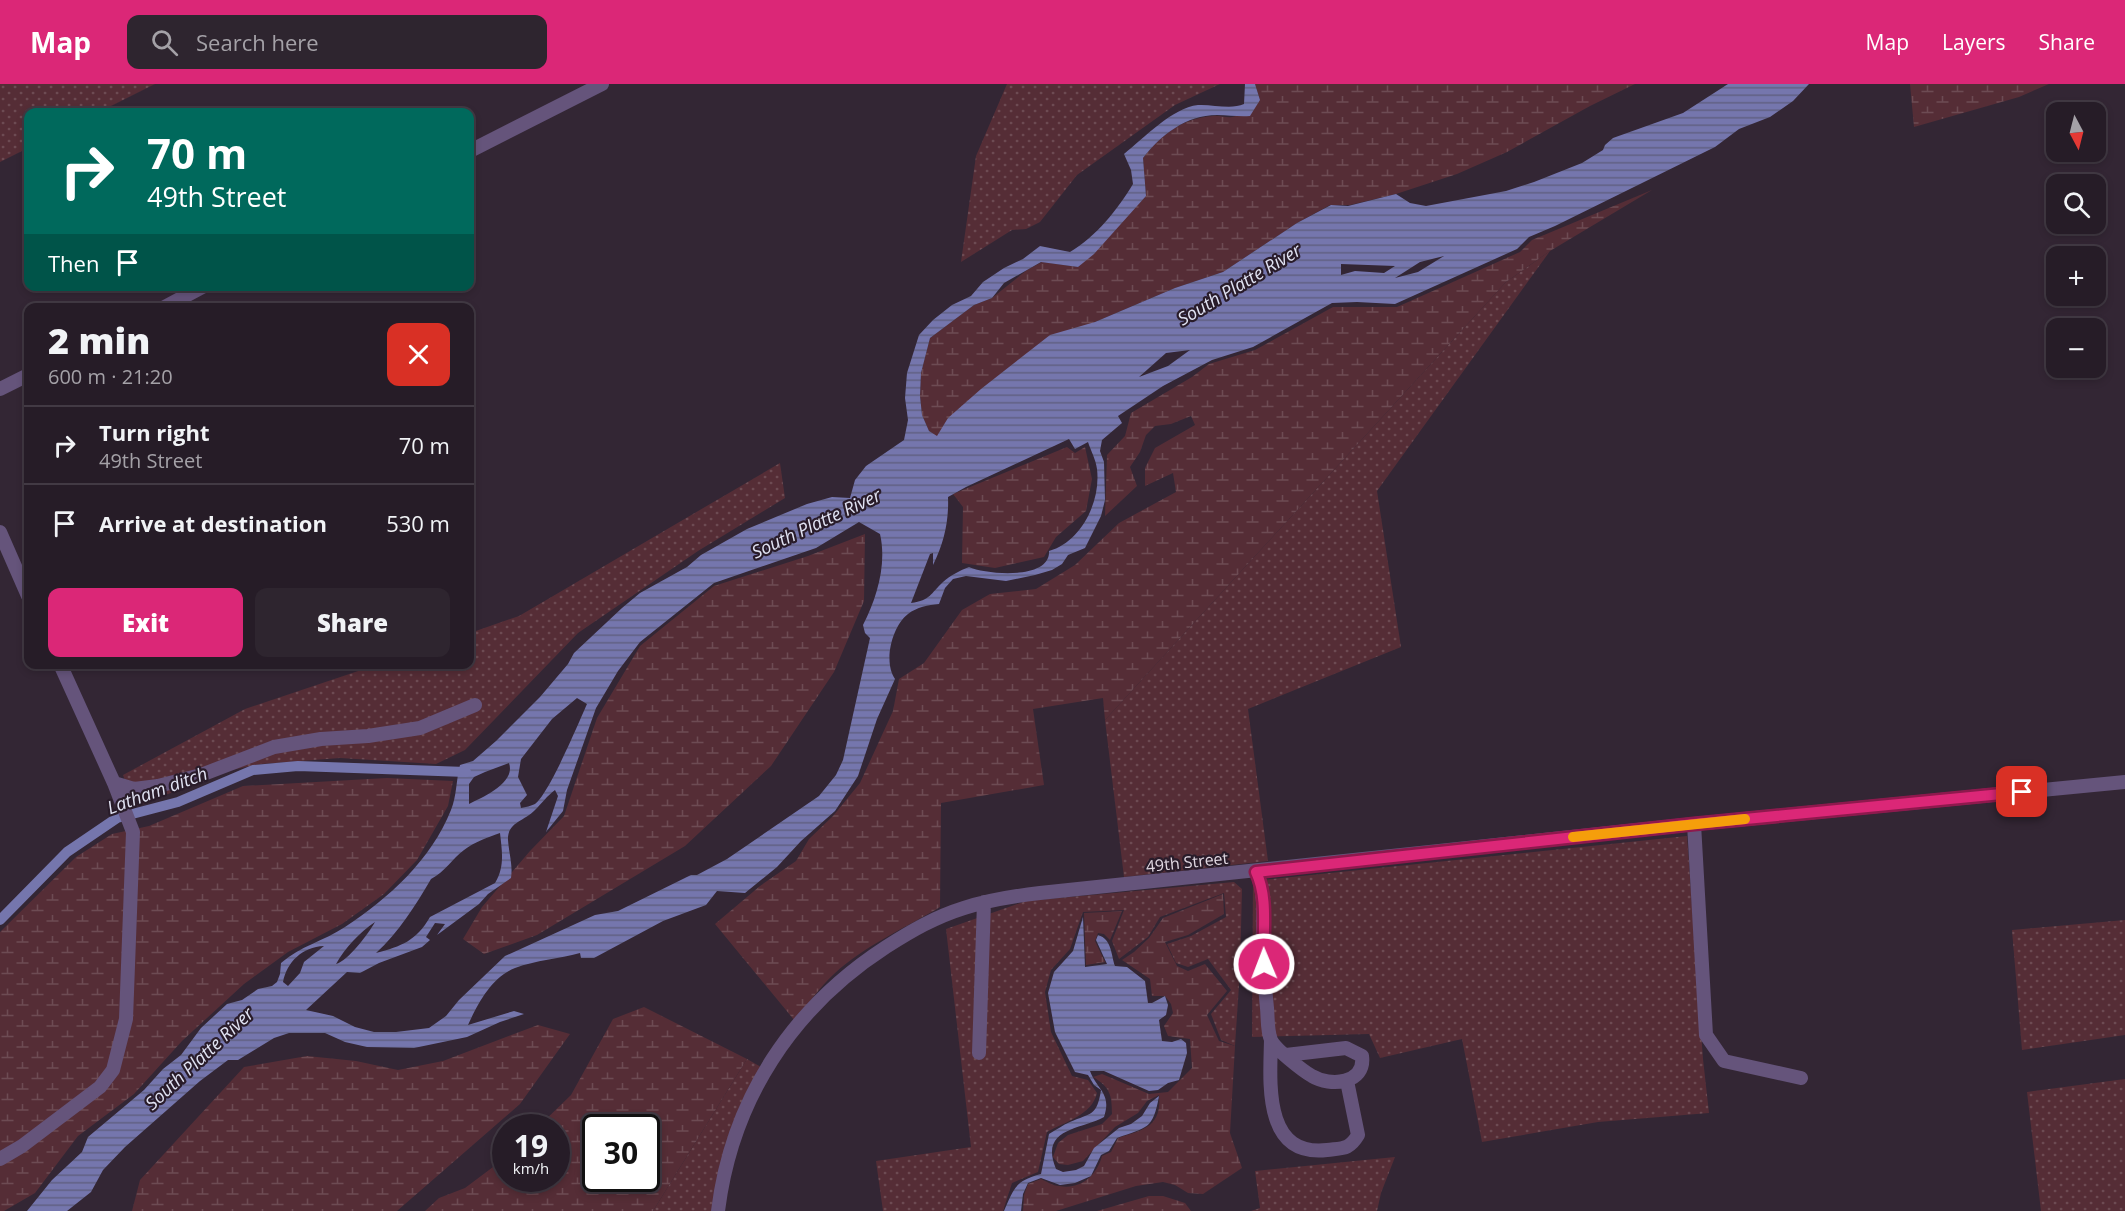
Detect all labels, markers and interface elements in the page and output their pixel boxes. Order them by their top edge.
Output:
search box [127,15,547,69]
text: Map [30,23,91,61]
icon: search [148,26,181,59]
text: Search here [196,27,319,57]
text: Map [1866,28,1909,56]
text: Layers [1942,28,2006,56]
text: Share [2039,28,2095,56]
north arrow [2046,102,2106,162]
map controls [2046,102,2106,378]
text: 70 m [147,124,247,181]
icon: right [48,132,126,210]
button: search [2046,174,2106,234]
text: 49th Street [147,178,286,215]
water label: South Platte River [1173,237,1306,330]
icon: arrive [111,246,144,279]
button: + [2046,246,2106,306]
text: Then [48,248,99,278]
text: 2 min [48,316,150,365]
button: − [2046,318,2106,378]
button: close [387,323,450,386]
text: 600 m · 21:20 [48,363,173,390]
text: Turn right [99,417,210,447]
icon: right [48,429,81,462]
text: 70 m [399,430,450,460]
text: 49th Street [99,447,202,474]
water label: South Platte River [747,482,885,563]
icon: arrive [48,507,81,540]
text: Arrive at destination [99,508,327,538]
text: 530 m [386,508,450,538]
button: Exit [48,588,243,657]
button: Share [255,588,450,657]
water label: Latham ditch [104,761,210,819]
pin [1996,766,2047,817]
icon: arrive [2005,775,2038,808]
street label: 49th Street [1145,847,1230,877]
position arrow [1232,932,1296,996]
water label: South Platte River [140,1001,259,1115]
speed limit sign: 30 [582,1114,660,1192]
text: 19 [514,1125,548,1166]
text: km/h [513,1158,549,1178]

